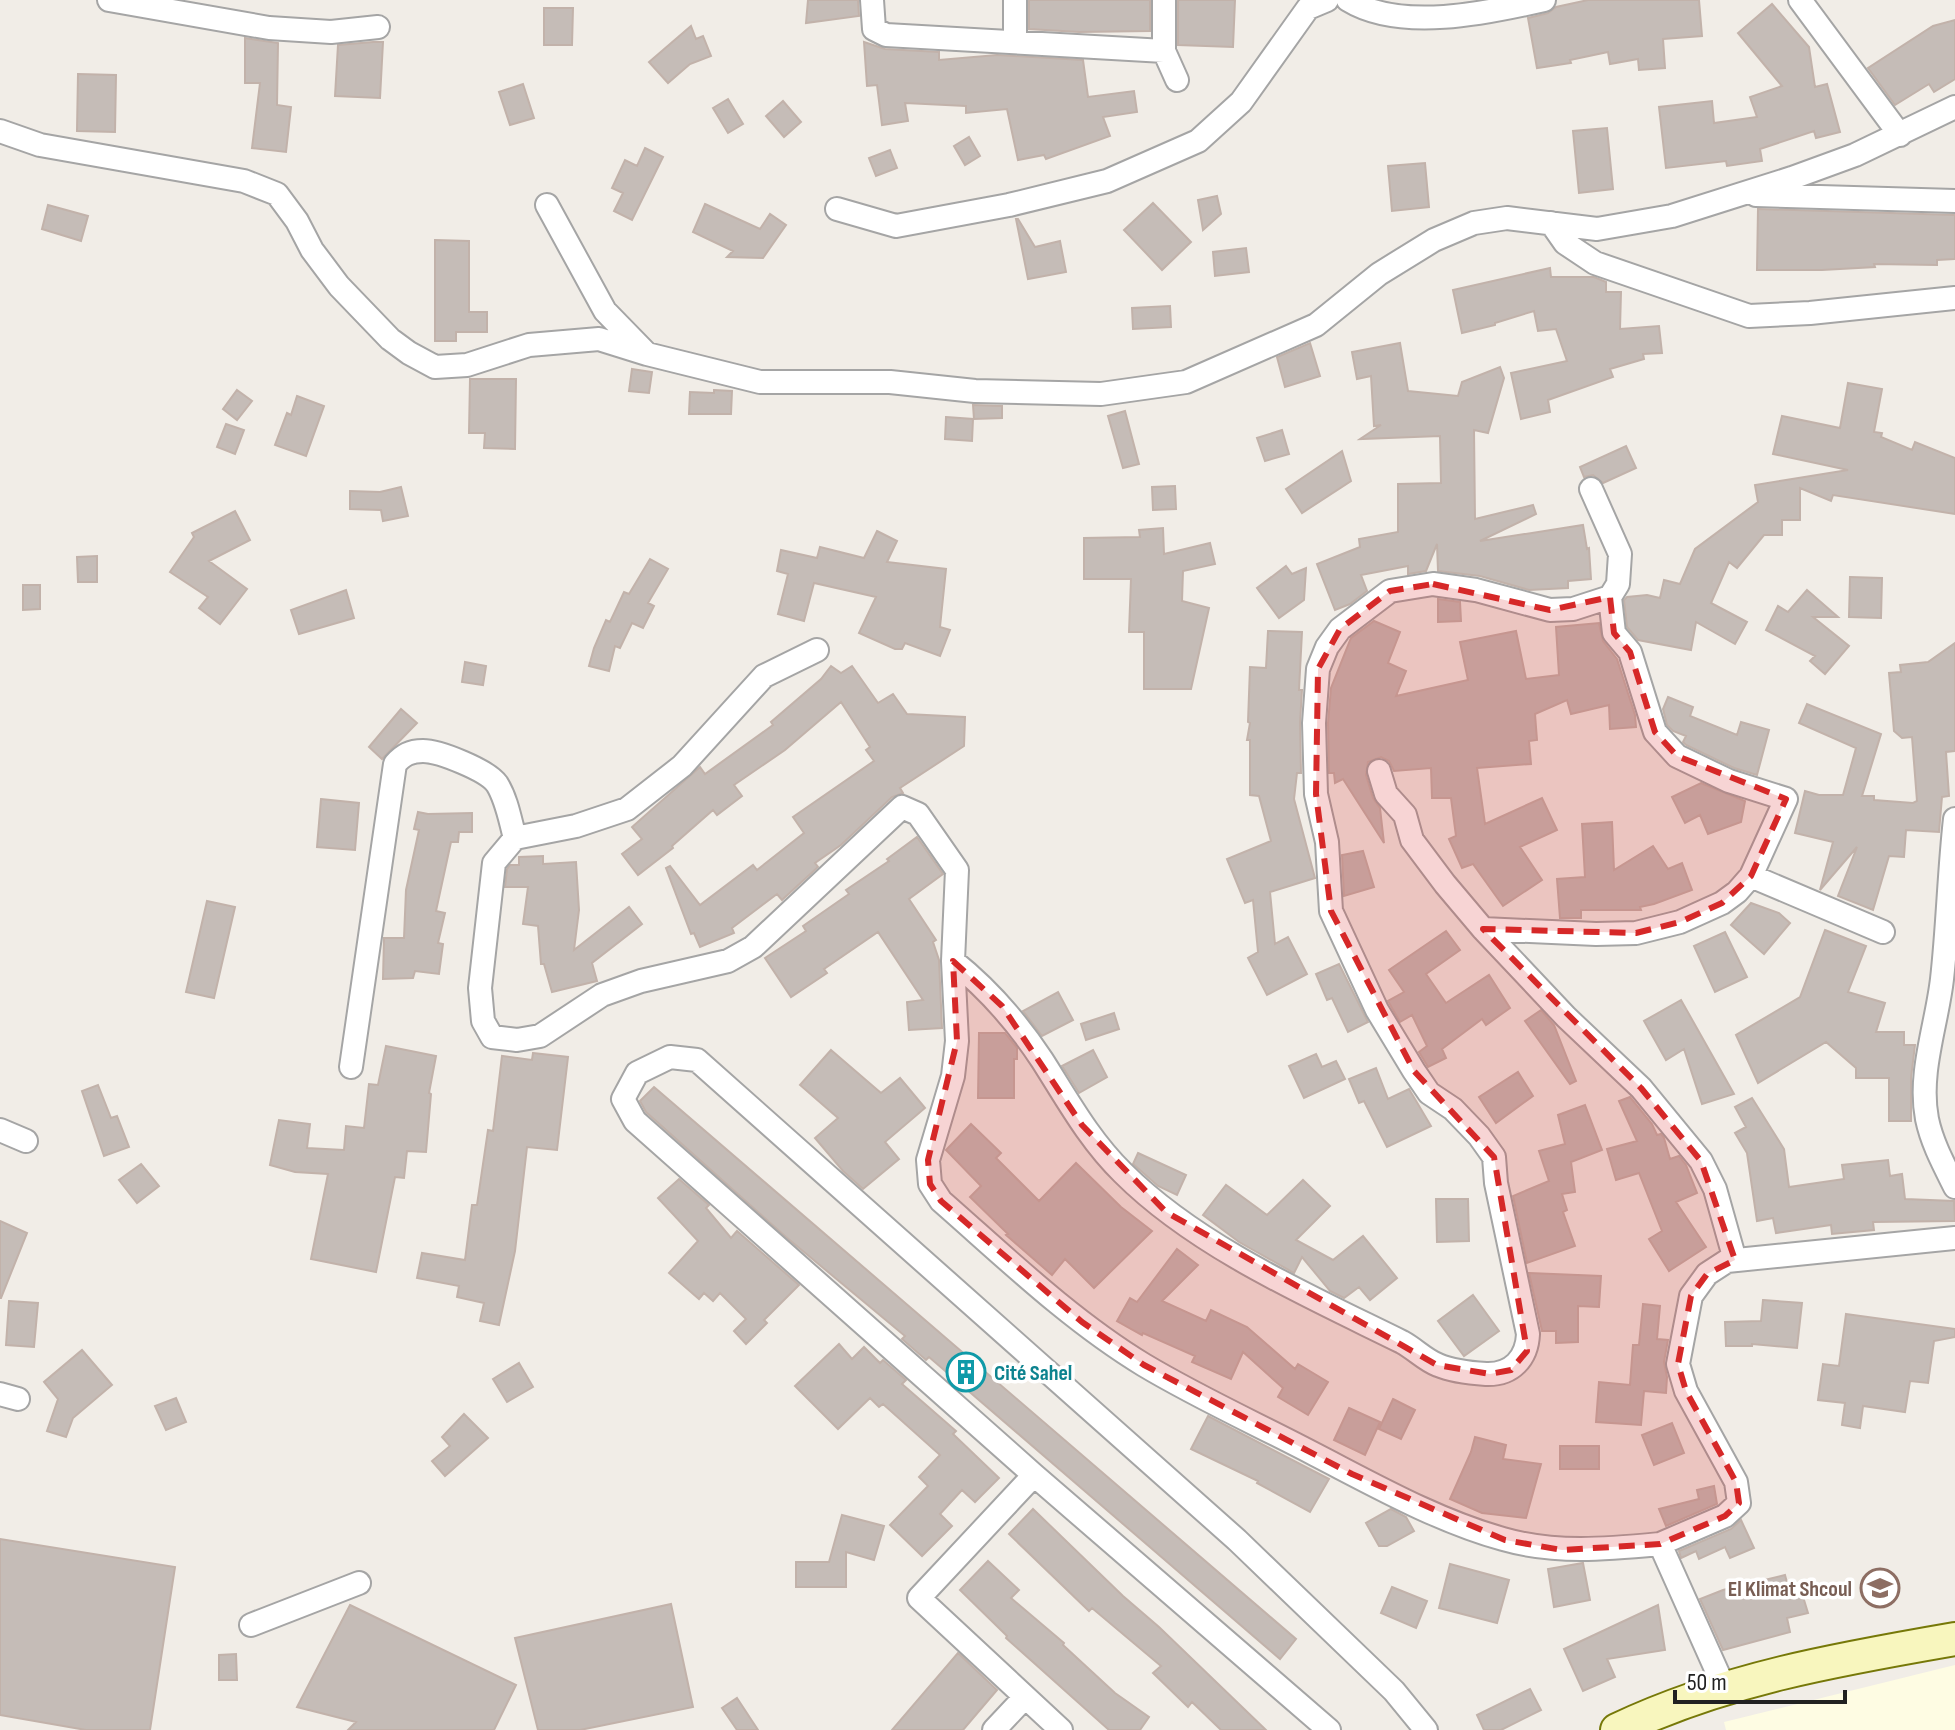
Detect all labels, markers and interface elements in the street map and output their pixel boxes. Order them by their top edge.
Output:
building icon: Cité Sahel [945,1351,987,1393]
place label: Cité Sahel [994,1360,1072,1387]
school or university icon: El Klimat Shcoul [1859,1567,1901,1609]
place label: El Klimat Shcoul [1728,1576,1852,1603]
scale bar [1675,1654,1845,1704]
text: 50 m [1687,1668,1727,1697]

